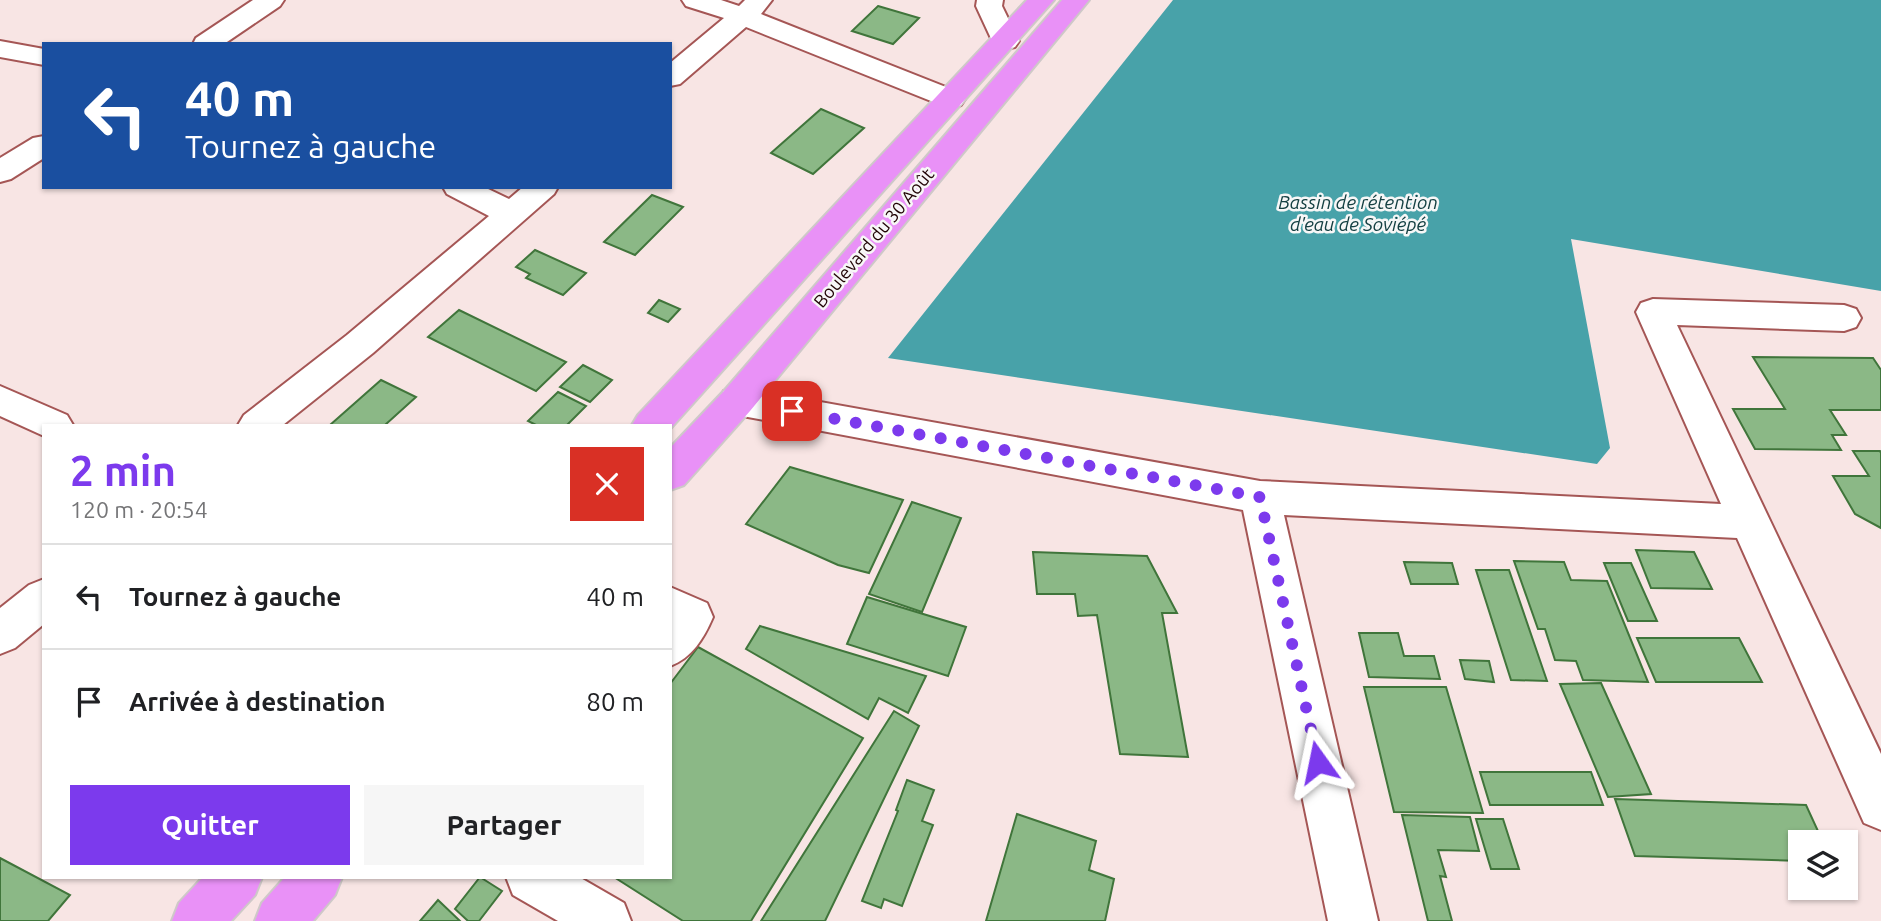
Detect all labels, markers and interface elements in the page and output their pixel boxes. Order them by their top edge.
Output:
icon: left [70,70,161,161]
text: 40 m [185,70,294,125]
text: Tournez à gauche [185,128,436,164]
street label: Boulevard du 30 Août [809,164,937,311]
water label: Bassin de rétention d'eau de Soviépé [1278,191,1438,235]
pin [762,381,822,441]
icon: arrive [773,392,811,430]
text: 2 min [70,447,176,494]
button: close [570,447,644,521]
text: 120 m · 20:54 [70,497,208,522]
icon: left [70,578,108,616]
text: Tournez à gauche [129,582,341,611]
text: 40 m [586,582,644,611]
icon: arrive [70,683,108,721]
text: Arrivée à destination [129,687,385,716]
text: 80 m [586,687,644,716]
position arrow [1281,725,1355,799]
button: Quitter [70,785,350,865]
button: Partager [364,785,644,865]
map controls [1788,830,1858,900]
button: layers [1788,830,1858,900]

